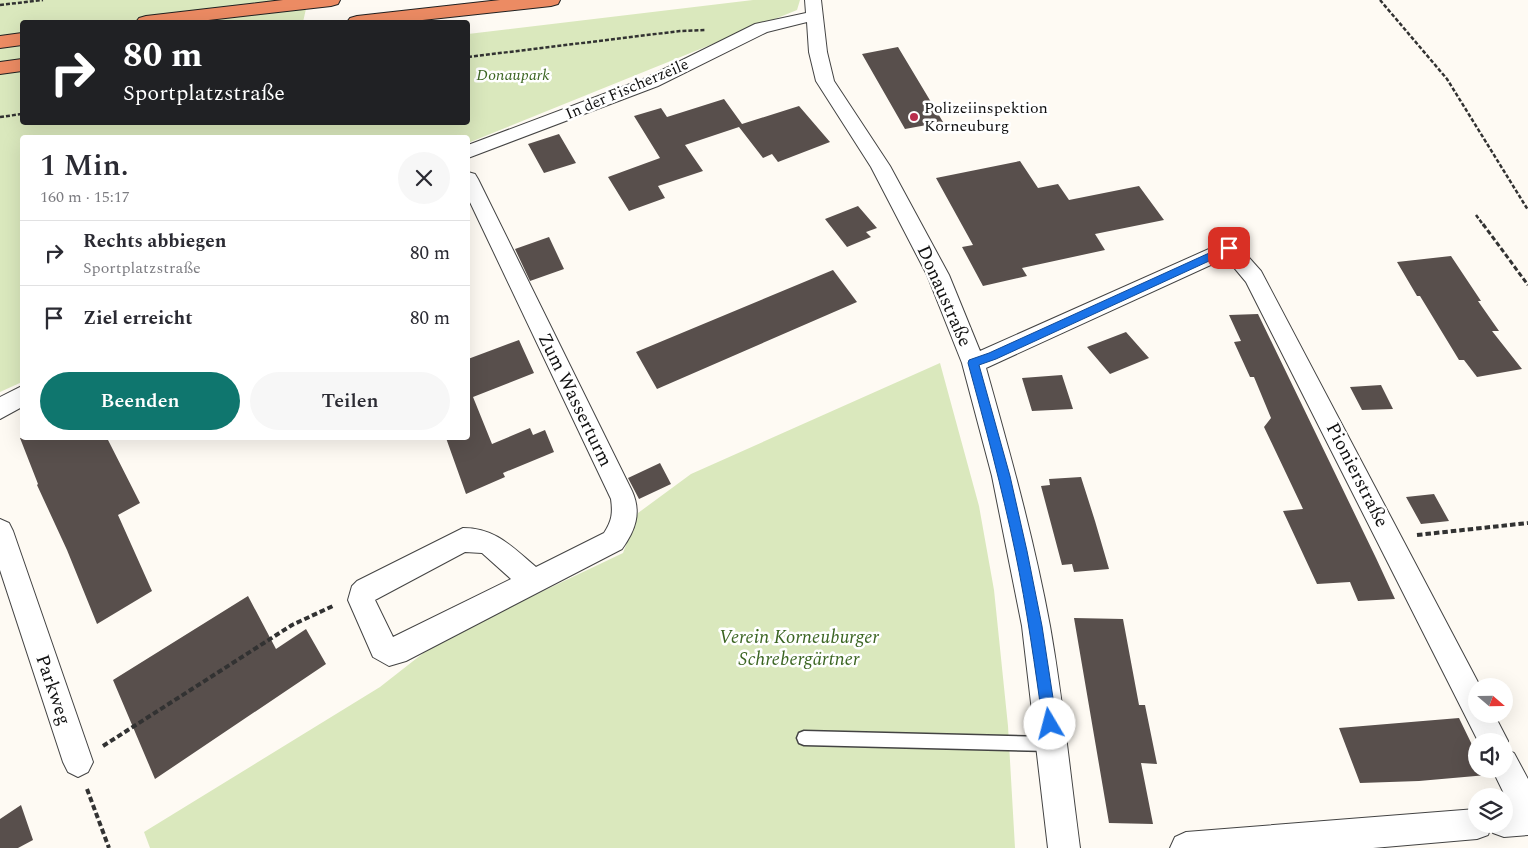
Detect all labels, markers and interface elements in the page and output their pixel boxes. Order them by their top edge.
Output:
text: 80 m [123,29,203,82]
icon: right [40,40,105,105]
street label: In der Fischerzeile [562,52,692,126]
park label: Donaupark [476,63,550,87]
text: Sportplatzstraße [123,77,285,110]
place label: Polizeiinspektion Korneuburg [924,96,1048,138]
marker: Polizeiinspektion Korneuburg [908,111,920,123]
text: 1 Min. [40,143,129,189]
button: close [398,152,450,204]
text: 160 m · 15:17 [40,185,130,209]
text: Rechts abbiegen [83,227,227,256]
pin [1208,227,1250,269]
icon: arrive [1215,234,1243,262]
icon: right [40,239,68,267]
text: 80 m [410,239,450,268]
street label: Donaustraße [909,241,979,351]
text: Sportplatzstraße [83,256,201,280]
icon: arrive [40,304,68,332]
text: Ziel erreicht [83,304,193,333]
text: 80 m [410,304,450,333]
street label: Zum Wasserturm [530,328,620,472]
button: Beenden [40,372,240,430]
button: Teilen [250,372,450,430]
street label: Pionierstraße [1318,417,1396,533]
park label: Verein Korneuburger Schrebergärtner [719,623,879,674]
street label: Parkweg [27,651,79,729]
north arrow [1468,678,1512,722]
map controls [1468,678,1513,833]
position arrow [1023,697,1075,749]
button: sound [1468,733,1513,778]
button: layers [1468,788,1513,833]

